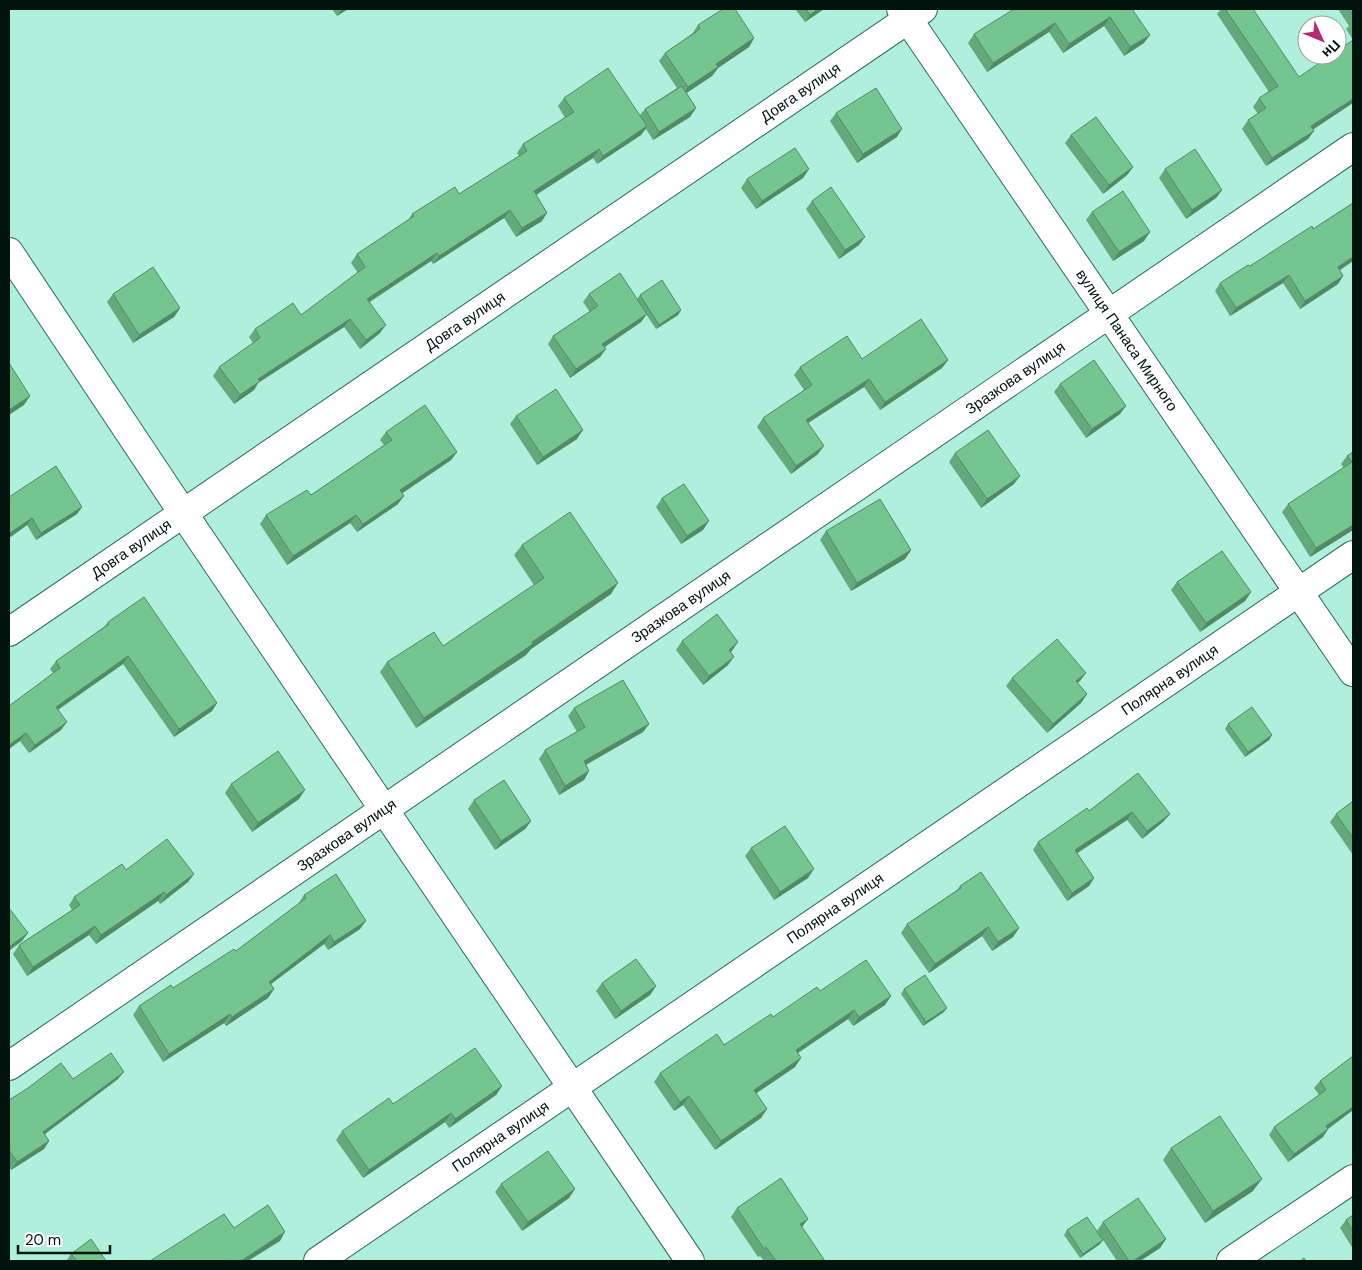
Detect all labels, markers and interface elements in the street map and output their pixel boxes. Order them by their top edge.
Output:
north arrow [1297,15,1347,65]
text: Пн [1318,36,1344,62]
street label: Довга вулиця [757,58,845,127]
street label: вулиця Панаса Мирного [1071,265,1182,415]
street label: Довга вулиця [421,287,509,356]
street label: Зразкова вулиця [962,337,1069,419]
street label: Довга вулиця [87,514,175,583]
street label: Зразкова вулиця [627,565,735,648]
street label: Полярна вулиця [1117,640,1222,720]
street label: Зразкова вулиця [293,794,400,876]
street label: Полярна вулиця [783,868,888,948]
street label: Полярна вулиця [448,1096,553,1177]
scale bar [18,1222,110,1254]
text: 20 m [25,1230,61,1250]

